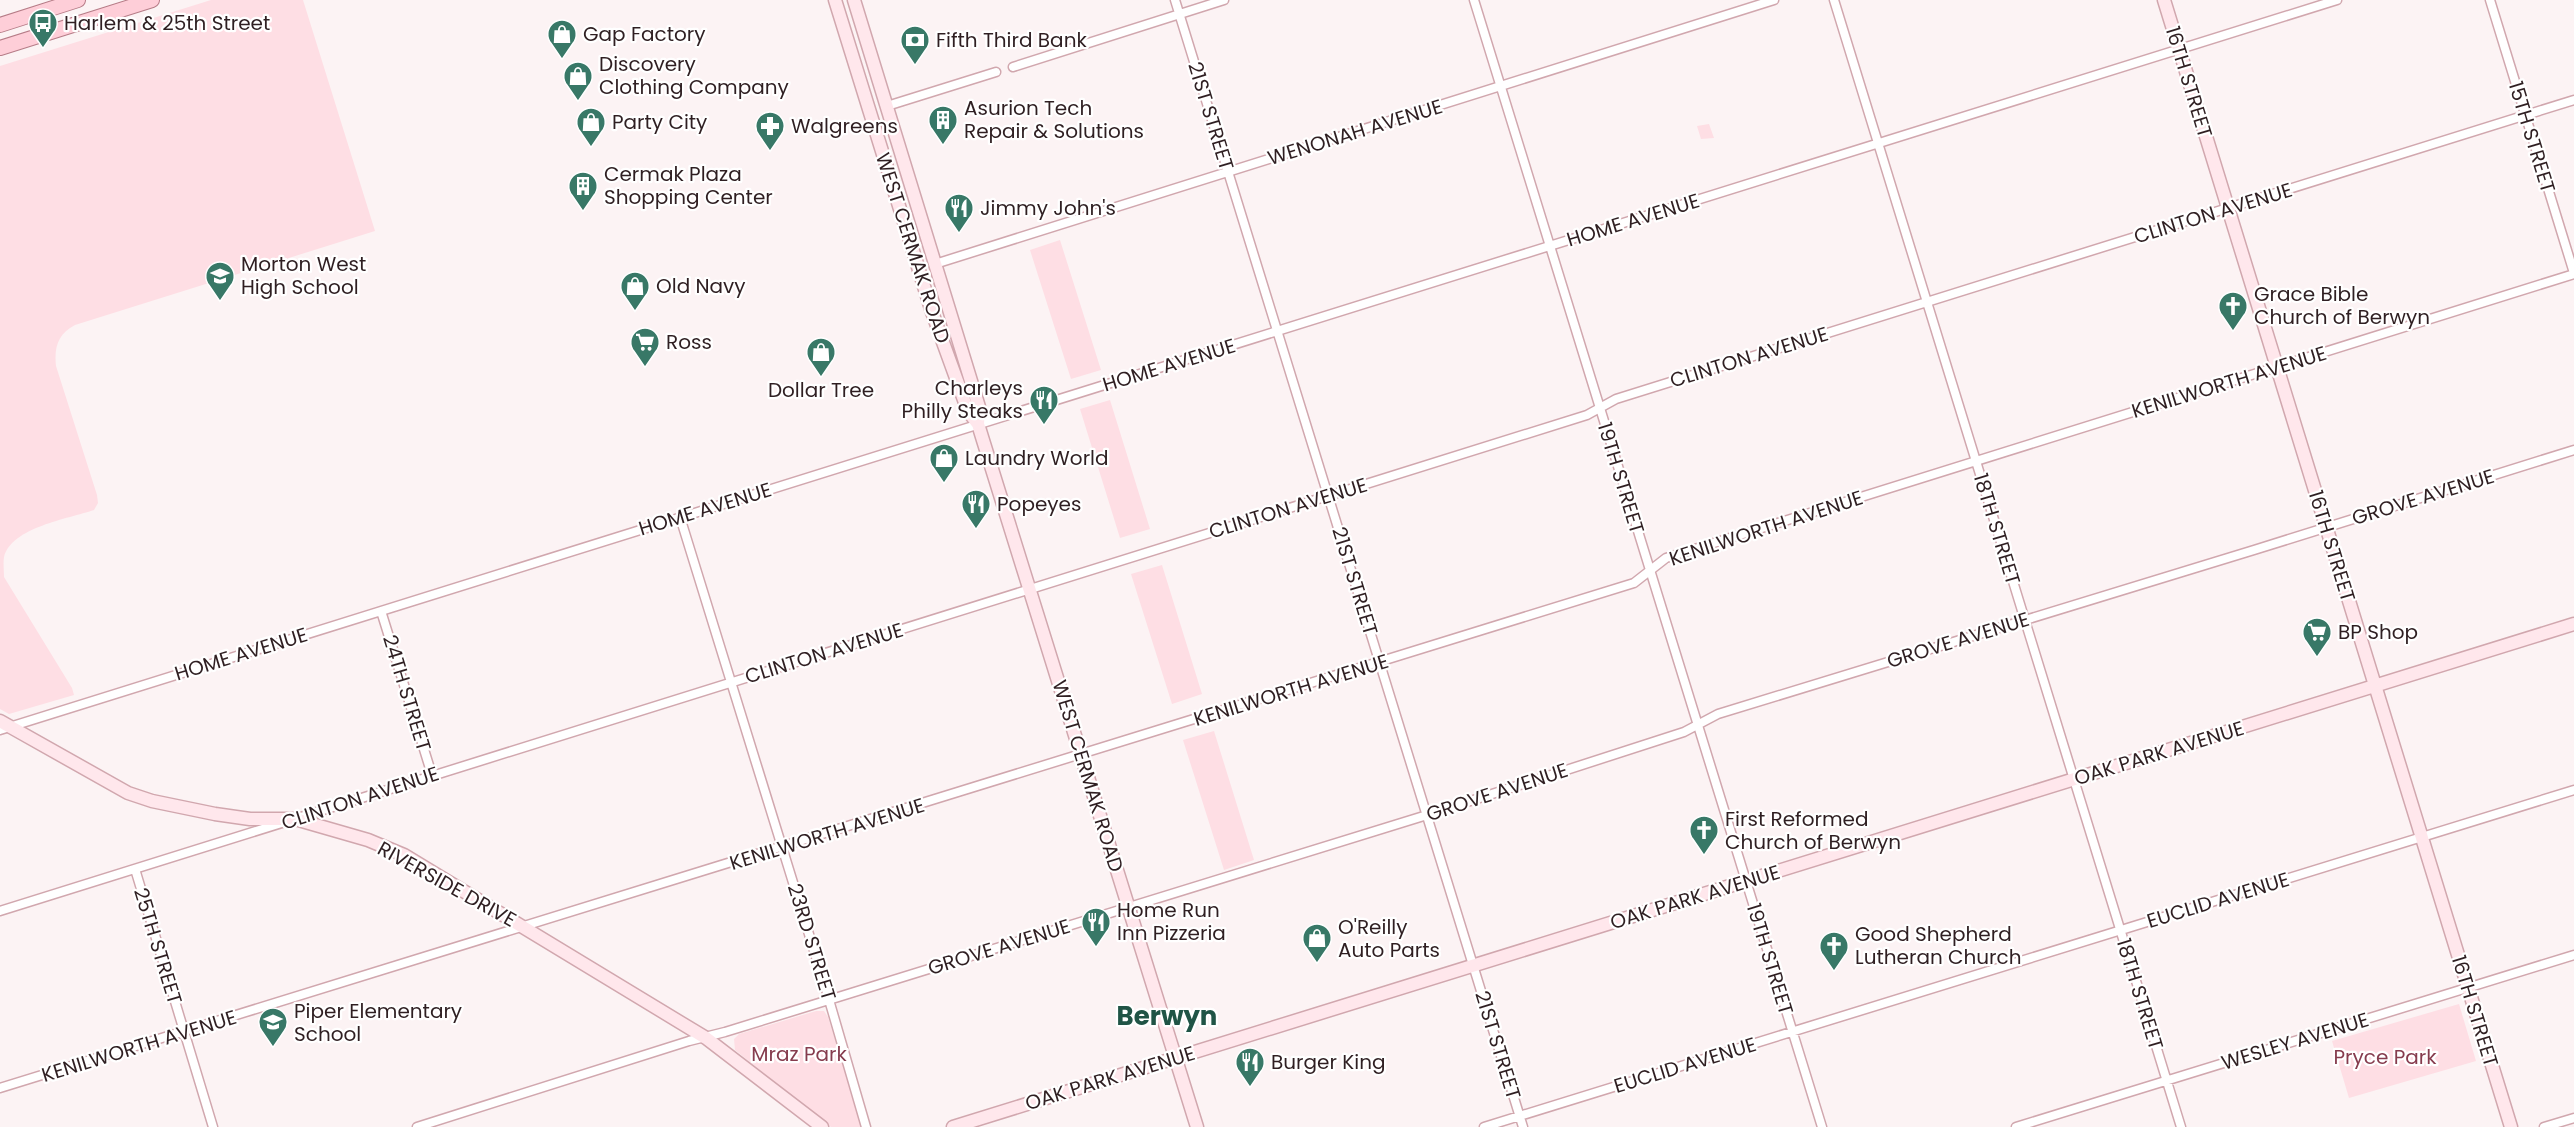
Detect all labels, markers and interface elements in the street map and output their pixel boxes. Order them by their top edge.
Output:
bus stop icon: Harlem & 25th Street [27,7,59,49]
place label: Harlem & 25th Street [64,9,270,37]
shop icon: Gap Factory [546,18,578,60]
place label: Gap Factory [583,20,705,48]
street label: 16TH STREET [2159,23,2219,141]
bank icon: Fifth Third Bank [899,24,931,66]
place label: Fifth Third Bank [936,26,1087,54]
place label: Discovery Clothing Company [599,50,789,101]
street label: 21ST STREET [1181,58,1241,174]
shop icon: Discovery Clothing Company [562,60,594,102]
street label: 15TH STREET [2502,78,2562,196]
street label: WENONAH AVENUE [1264,92,1446,172]
place label: Asurion Tech Repair & Solutions [964,94,1144,145]
building icon: Asurion Tech Repair & Solutions [927,104,959,146]
shop icon: Party City [575,106,607,148]
place label: Party City [612,108,707,136]
pharmacy icon: Walgreens [754,110,786,152]
place label: Walgreens [791,112,898,140]
street label: WEST CERMAK ROAD [869,149,957,347]
place label: Cermak Plaza Shopping Center [604,160,773,211]
building icon: Cermak Plaza Shopping Center [567,170,599,212]
street label: CLINTON AVENUE [2130,176,2296,250]
street label: HOME AVENUE [1563,187,1703,253]
restaurant icon: Jimmy John's [943,192,975,234]
place label: Jimmy John's [980,194,1116,222]
place label: Morton West High School [241,250,366,301]
school or university icon: Morton West High School [204,260,236,302]
shop icon: Old Navy [619,270,651,312]
place label: Old Navy [656,272,746,300]
place label: Grace Bible Church of Berwyn [2254,280,2430,331]
church icon: Grace Bible Church of Berwyn [2217,290,2249,332]
street label: CLINTON AVENUE [1666,320,1832,394]
supermarket icon: Ross [629,326,661,368]
place label: Ross [666,328,712,356]
street label: HOME AVENUE [1099,332,1239,398]
shop icon: Dollar Tree [805,336,837,378]
street label: KENILWORTH AVENUE [2128,339,2330,425]
place label: Charleys Philly Steaks [902,374,1023,425]
place label: Dollar Tree [768,376,874,404]
restaurant icon: Charleys Philly Steaks [1028,384,1060,426]
street label: 19TH STREET [1591,419,1651,537]
shop icon: Laundry World [928,442,960,484]
place label: Laundry World [965,444,1109,472]
street label: GROVE AVENUE [2348,462,2498,532]
street label: 18TH STREET [1967,470,2027,588]
street label: CLINTON AVENUE [1205,471,1371,545]
street label: HOME AVENUE [635,476,775,542]
street label: KENILWORTH AVENUE [1665,483,1867,573]
street label: 16TH STREET [2302,487,2362,605]
restaurant icon: Popeyes [960,488,992,530]
place label: Popeyes [997,490,1081,518]
street label: 21ST STREET [1325,523,1385,639]
street label: GROVE AVENUE [1883,605,2033,675]
street label: CLINTON AVENUE [741,616,907,690]
supermarket icon: BP Shop [2301,616,2333,658]
place label: BP Shop [2338,618,2418,646]
street label: HOME AVENUE [171,621,311,687]
street label: 24TH STREET [376,631,438,755]
street label: KENILWORTH AVENUE [1190,647,1392,733]
street label: WEST CERMAK ROAD [1046,677,1130,875]
street label: OAK PARK AVENUE [2071,714,2247,792]
street label: GROVE AVENUE [1422,756,1572,828]
street label: CLINTON AVENUE [278,759,442,837]
street label: KENILWORTH AVENUE [726,791,928,877]
place label: First Reformed Church of Berwyn [1725,805,1901,856]
church icon: First Reformed Church of Berwyn [1688,814,1720,856]
street label: RIVERSIDE DRIVE [373,834,521,934]
street label: OAK PARK AVENUE [1607,858,1783,936]
street label: EUCLID AVENUE [2143,865,2293,935]
street label: 23RD STREET [781,880,843,1004]
street label: 25TH STREET [127,884,189,1008]
place label: Home Run Inn Pizzeria [1117,896,1226,947]
street label: 19TH STREET [1740,900,1800,1018]
restaurant icon: Home Run Inn Pizzeria [1080,906,1112,948]
street label: GROVE AVENUE [924,912,1074,982]
place label: O'Reilly Auto Parts [1338,913,1440,964]
place label: Good Shepherd Lutheran Church [1855,920,2021,971]
shop icon: O'Reilly Auto Parts [1301,922,1333,964]
church icon: Good Shepherd Lutheran Church [1818,930,1850,972]
street label: 18TH STREET [2110,935,2170,1053]
street label: 16TH STREET [2445,952,2505,1070]
street label: 21ST STREET [1468,987,1528,1103]
place label: Piper Elementary School [294,997,462,1048]
district label: Berwyn [1117,998,1217,1034]
street label: KENILWORTH AVENUE [38,1003,240,1089]
street label: WESLEY AVENUE [2218,1005,2372,1077]
school or university icon: Piper Elementary School [257,1006,289,1048]
street label: EUCLID AVENUE [1610,1030,1760,1100]
street label: OAK PARK AVENUE [1022,1039,1198,1117]
park label: Mraz Park [751,1040,847,1068]
park label: Pryce Park [2333,1043,2437,1071]
restaurant icon: Burger King [1234,1046,1266,1088]
place label: Burger King [1271,1048,1385,1076]

